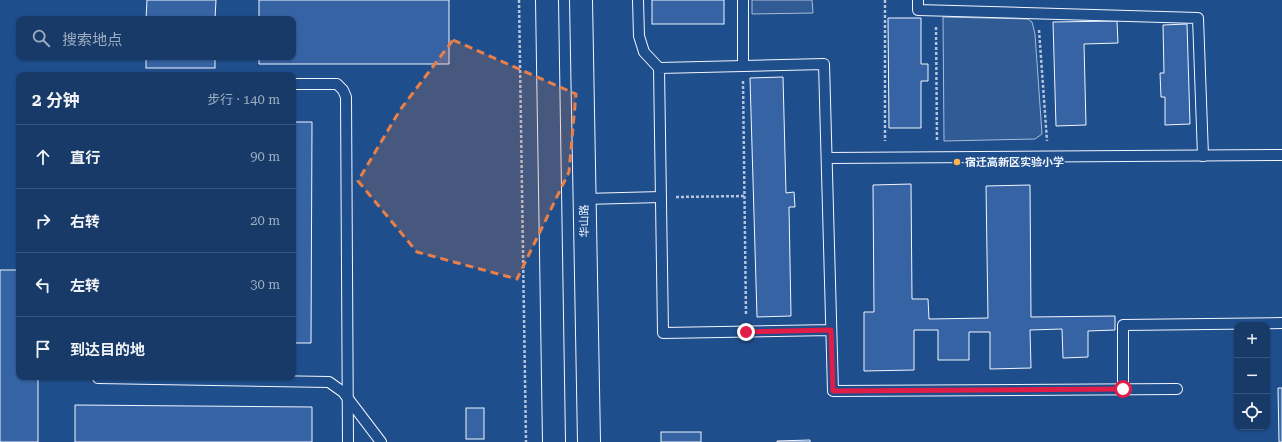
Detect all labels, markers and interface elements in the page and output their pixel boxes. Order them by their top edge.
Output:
search box [16,16,296,60]
icon: search [30,27,52,49]
text: 搜索地点 [62,31,122,49]
text: 2 分钟 [32,90,80,110]
text: 步行 · 140 m [207,92,280,107]
icon: ahead [32,146,54,168]
text: 直行 [70,149,100,167]
text: 90 m [250,149,280,164]
place label: 宿迁高新区实验小学 [965,156,1064,169]
marker: 宿迁高新区实验小学 [952,157,962,167]
street label: 华山路 [578,204,591,238]
icon: right [32,210,54,232]
text: 右转 [70,213,100,231]
text: 20 m [250,213,280,228]
icon: left [32,274,54,296]
text: 左转 [70,277,100,295]
text: 30 m [250,277,280,292]
map controls [1234,322,1270,430]
button: + [1234,322,1270,358]
route end [737,323,755,341]
icon: arrive [32,338,54,360]
text: 到达目的地 [70,341,145,359]
button: − [1234,358,1270,394]
route start [1114,380,1132,398]
button: locate [1234,394,1270,430]

